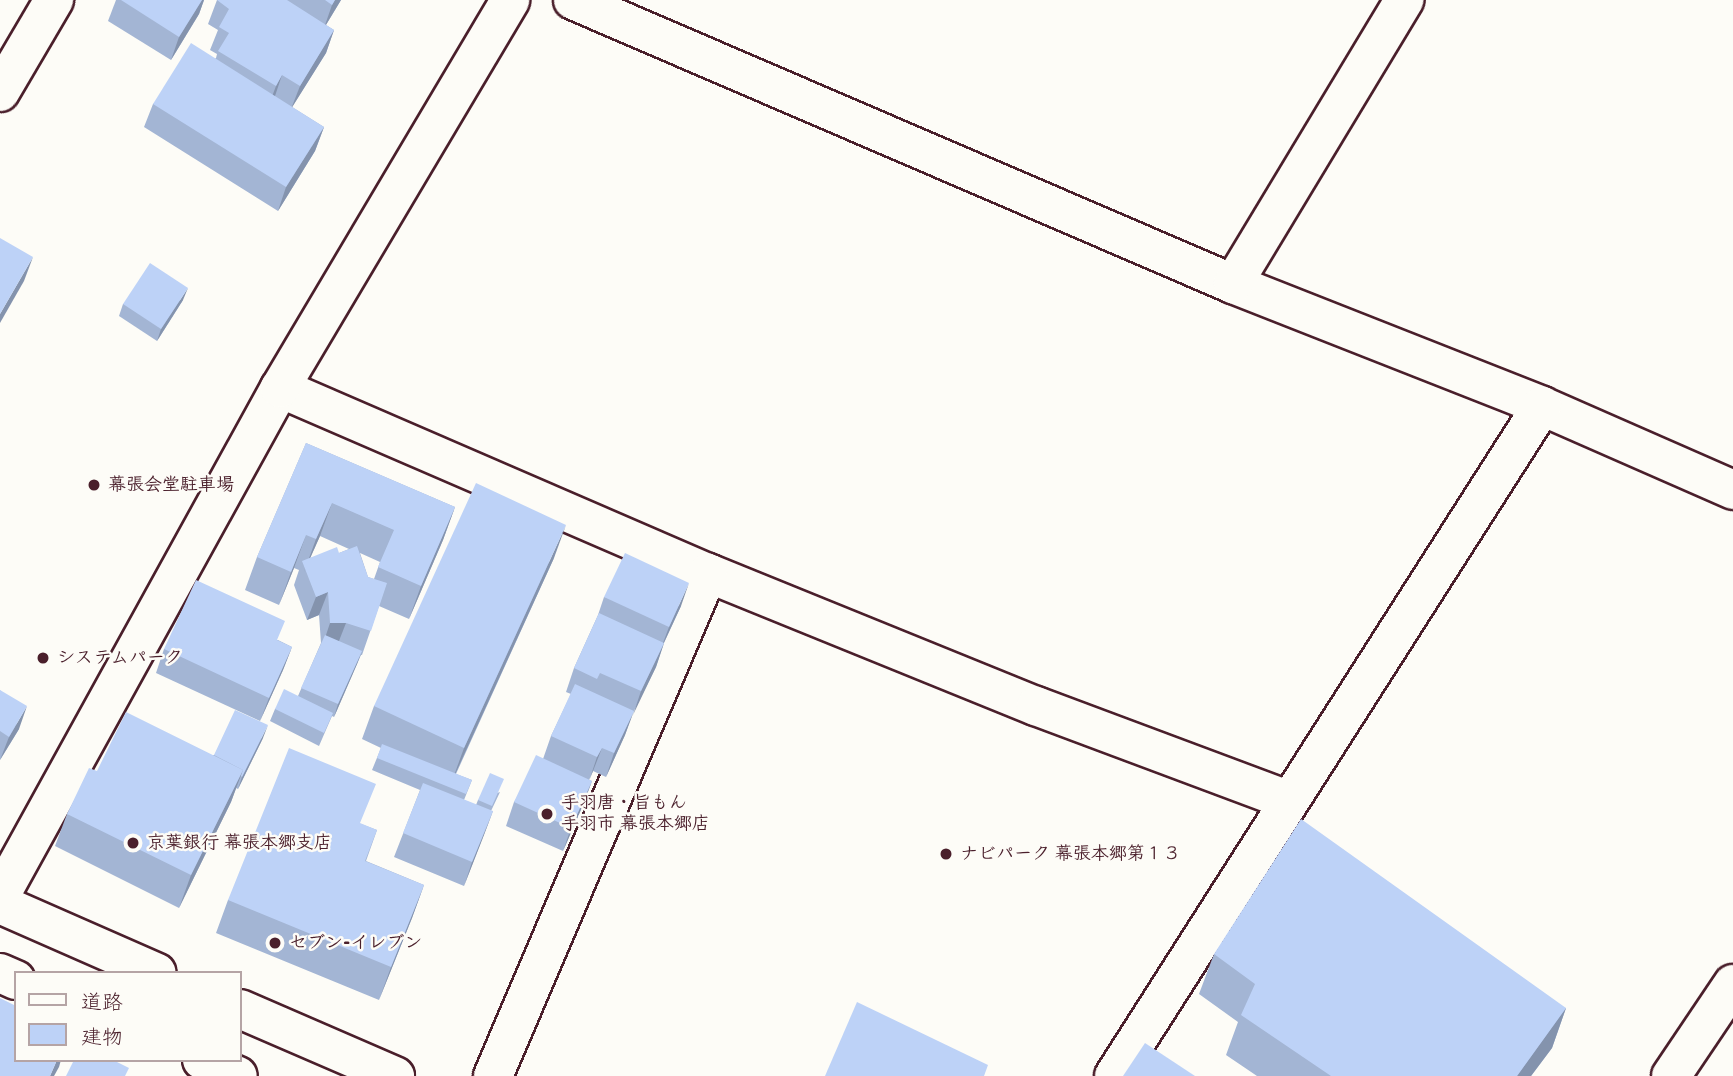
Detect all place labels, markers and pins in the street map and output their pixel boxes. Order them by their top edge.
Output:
place label: 幕張会堂駐車場 [108,474,234,496]
marker: 幕張会堂駐車場 [86,477,102,493]
place label: システムパーク [57,647,183,669]
marker: システムパーク [35,650,51,666]
place label: 手羽唐・旨もん 手羽市 幕張本郷店 [561,793,710,836]
marker: 手羽唐・旨もん 手羽市 幕張本郷店 [539,806,555,822]
place label: 京葉銀行 幕張本郷支店 [147,832,332,854]
marker: 京葉銀行 幕張本郷支店 [125,835,141,851]
place label: ナビパーク 幕張本郷第１３ [960,843,1181,865]
marker: ナビパーク 幕張本郷第１３ [938,846,954,862]
place label: セブン-イレブン [289,932,422,954]
marker: セブン-イレブン [267,935,283,951]

